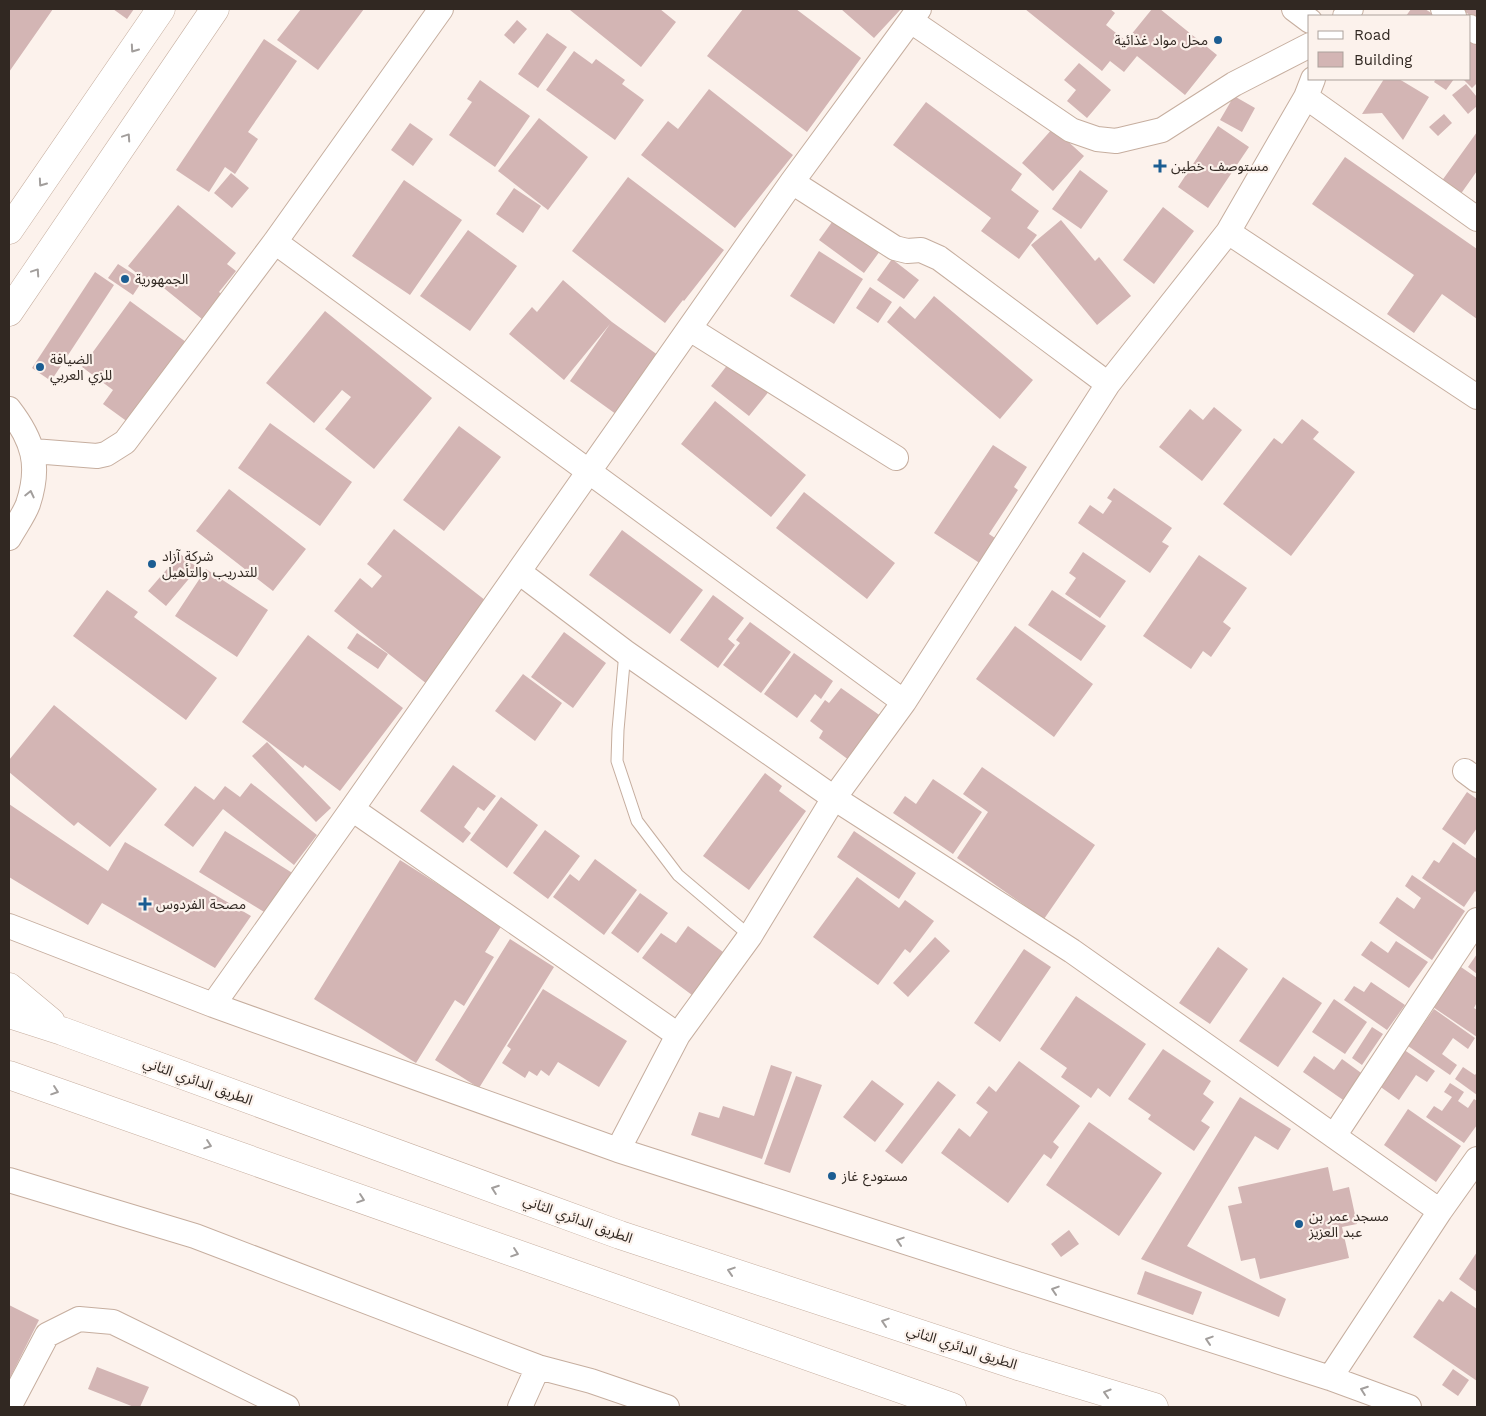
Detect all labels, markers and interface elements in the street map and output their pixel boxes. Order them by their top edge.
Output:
legend [1308,15,1471,80]
text: Road [1354,26,1391,44]
place label: محل مواد غذائية [1114,32,1208,49]
marker: محل مواد غذائية [1212,34,1224,46]
one-way arrow [131,43,140,53]
text: Building [1354,51,1412,69]
one-way arrow [121,134,130,143]
place label: مستوصف خطين [1171,158,1269,175]
marker: مستوصف خطين [1153,159,1167,173]
one-way arrow [39,177,48,187]
one-way arrow [30,268,39,278]
place label: الجمهورية [135,271,188,288]
marker: الجمهورية [119,273,131,285]
place label: الضيافة للزي العربي [50,351,112,386]
marker: الضيافة للزي العربي [34,361,46,373]
one-way arrow [24,490,35,499]
place label: شركة آزاد للتدريب والتأهيل [162,548,257,581]
marker: شركة آزاد للتدريب والتأهيل [146,558,158,570]
place label: مصحة الفردوس [156,896,246,913]
marker: مصحة الفردوس [138,897,152,911]
street label: الطريق الدائري الثاني [140,1054,255,1111]
one-way arrow [50,1085,58,1095]
one-way arrow [203,1139,212,1149]
place label: مستودع غاز [841,1168,908,1187]
marker: مستودع غاز [826,1170,838,1182]
one-way arrow [491,1185,500,1195]
street label: الطريق الدائري الثاني [520,1192,635,1249]
one-way arrow [357,1193,365,1203]
place label: مسجد عمر بن عبد العزيز [1308,1208,1389,1241]
marker: مسجد عمر بن عبد العزيز [1293,1218,1305,1230]
one-way arrow [896,1236,905,1246]
one-way arrow [510,1247,518,1257]
one-way arrow [727,1267,736,1277]
one-way arrow [1051,1286,1059,1296]
one-way arrow [882,1318,890,1328]
street label: الطريق الدائري الثاني [904,1322,1019,1375]
one-way arrow [1206,1335,1214,1345]
one-way arrow [1360,1386,1369,1396]
one-way arrow [1103,1389,1112,1399]

